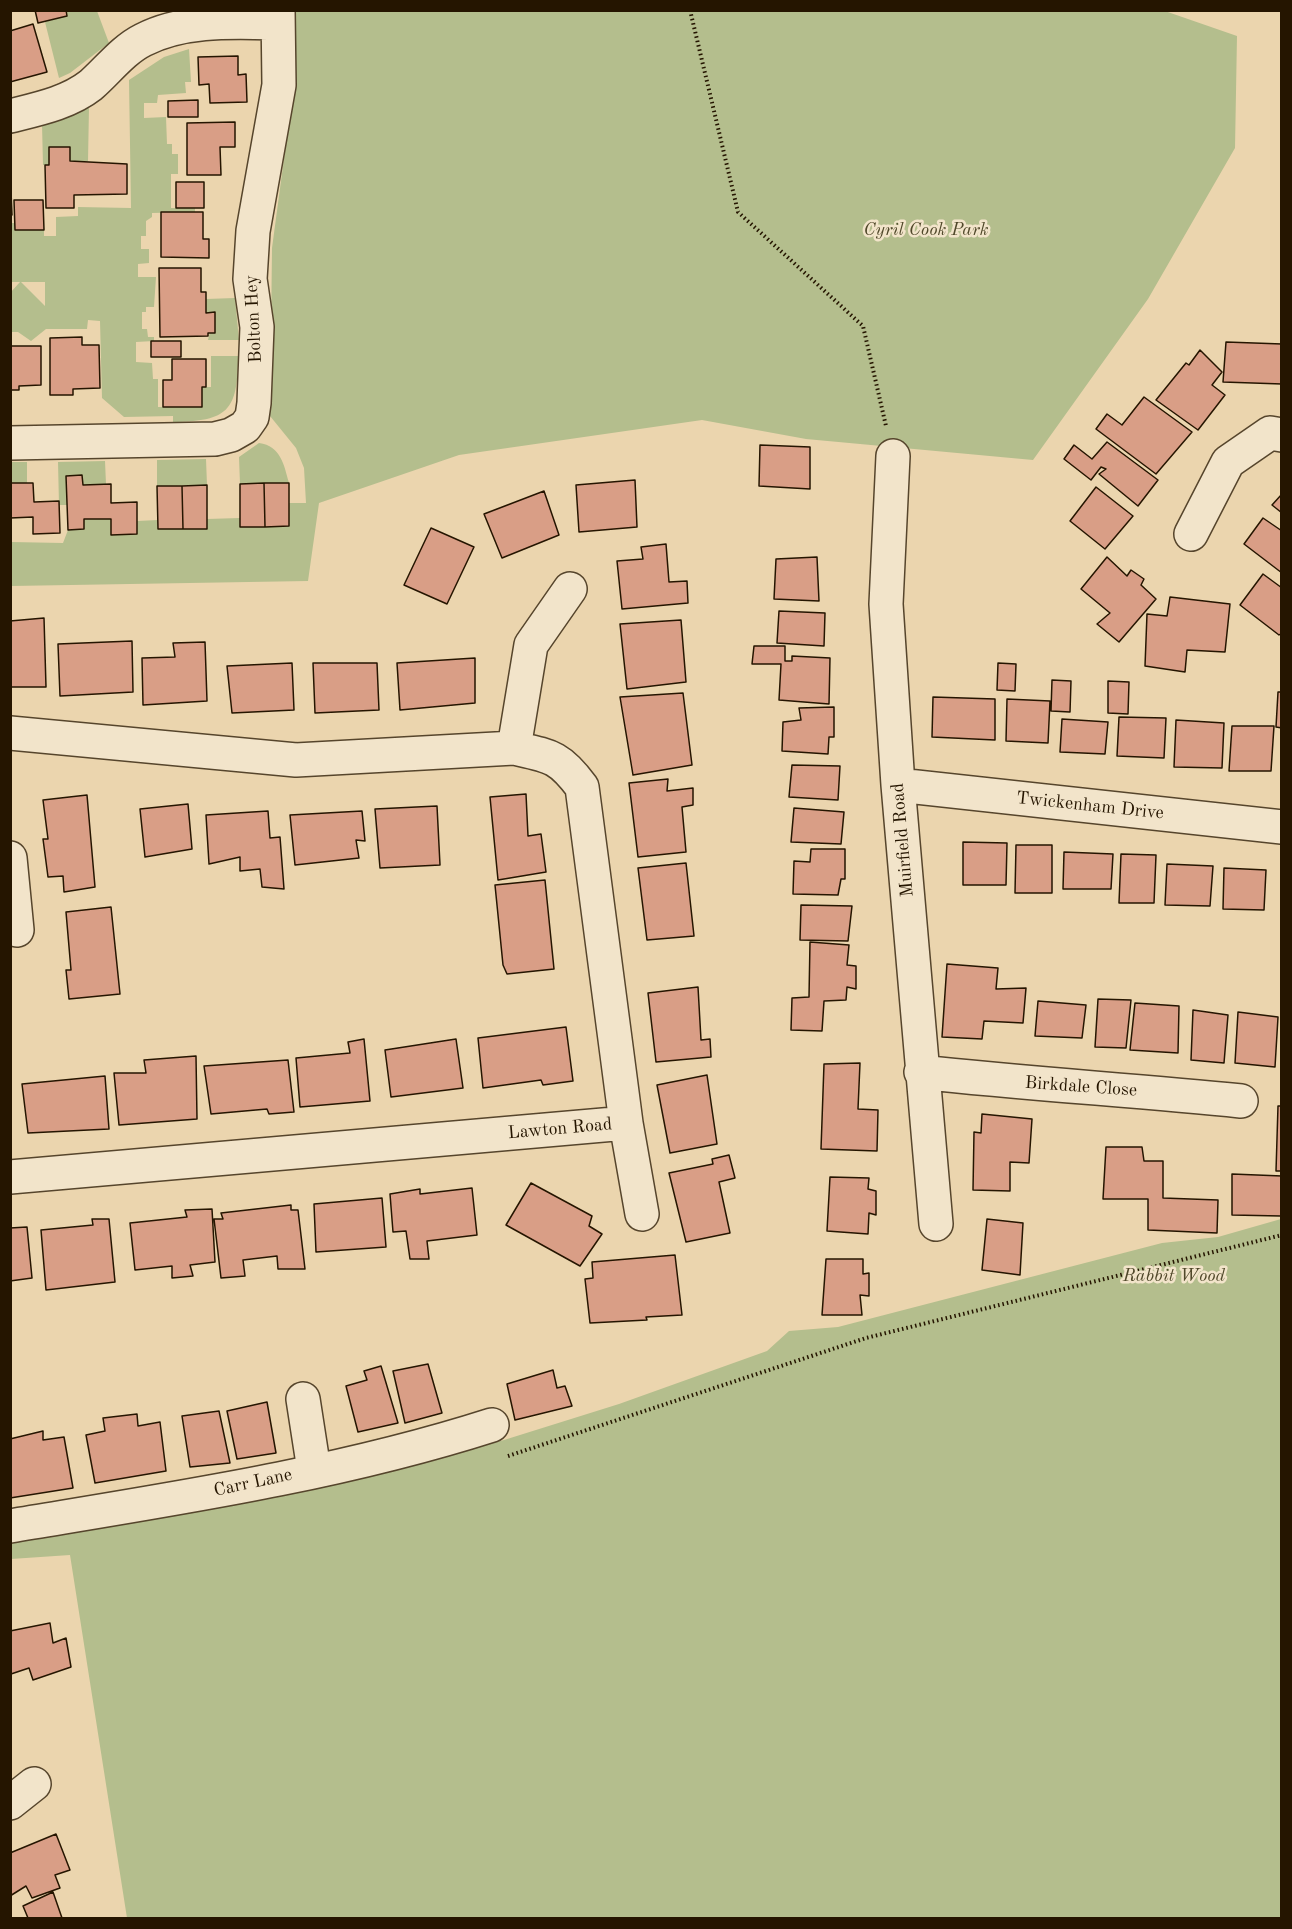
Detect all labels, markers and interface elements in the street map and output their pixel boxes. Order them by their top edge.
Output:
park label: Cyril Cook Park [863,219,989,241]
street label: Bolton Hey [241,274,267,364]
street label: Muirfield Road [887,782,919,898]
street label: Twickenham Drive [1015,788,1165,824]
street label: Birkdale Close [1024,1072,1138,1102]
street label: Lawton Road [507,1114,613,1144]
park label: Rabbit Wood [1123,1265,1225,1287]
street label: Carr Lane [212,1464,294,1502]

